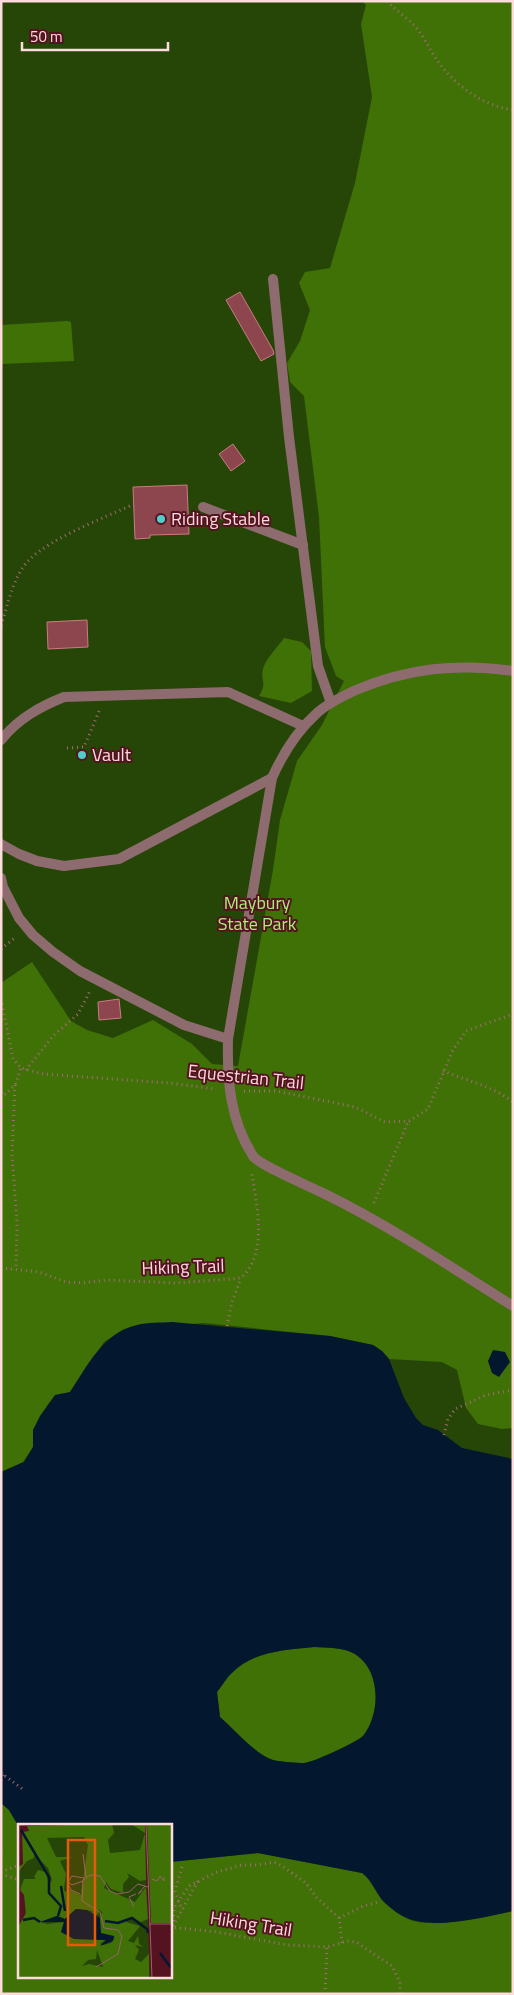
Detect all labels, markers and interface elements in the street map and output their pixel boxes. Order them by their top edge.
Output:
scale bar [22,20,169,52]
text: 50 m [30,25,63,48]
place label: Riding Stable [171,505,270,532]
marker: Riding Stable [155,513,167,525]
place label: Vault [92,741,132,768]
marker: Vault [76,749,88,761]
park label: Maybury State Park [218,889,297,937]
street label: Equestrian Trail [187,1057,305,1096]
street label: Hiking Trail [141,1252,225,1281]
inset map [18,1824,171,1978]
street label: Hiking Trail [208,1904,294,1943]

